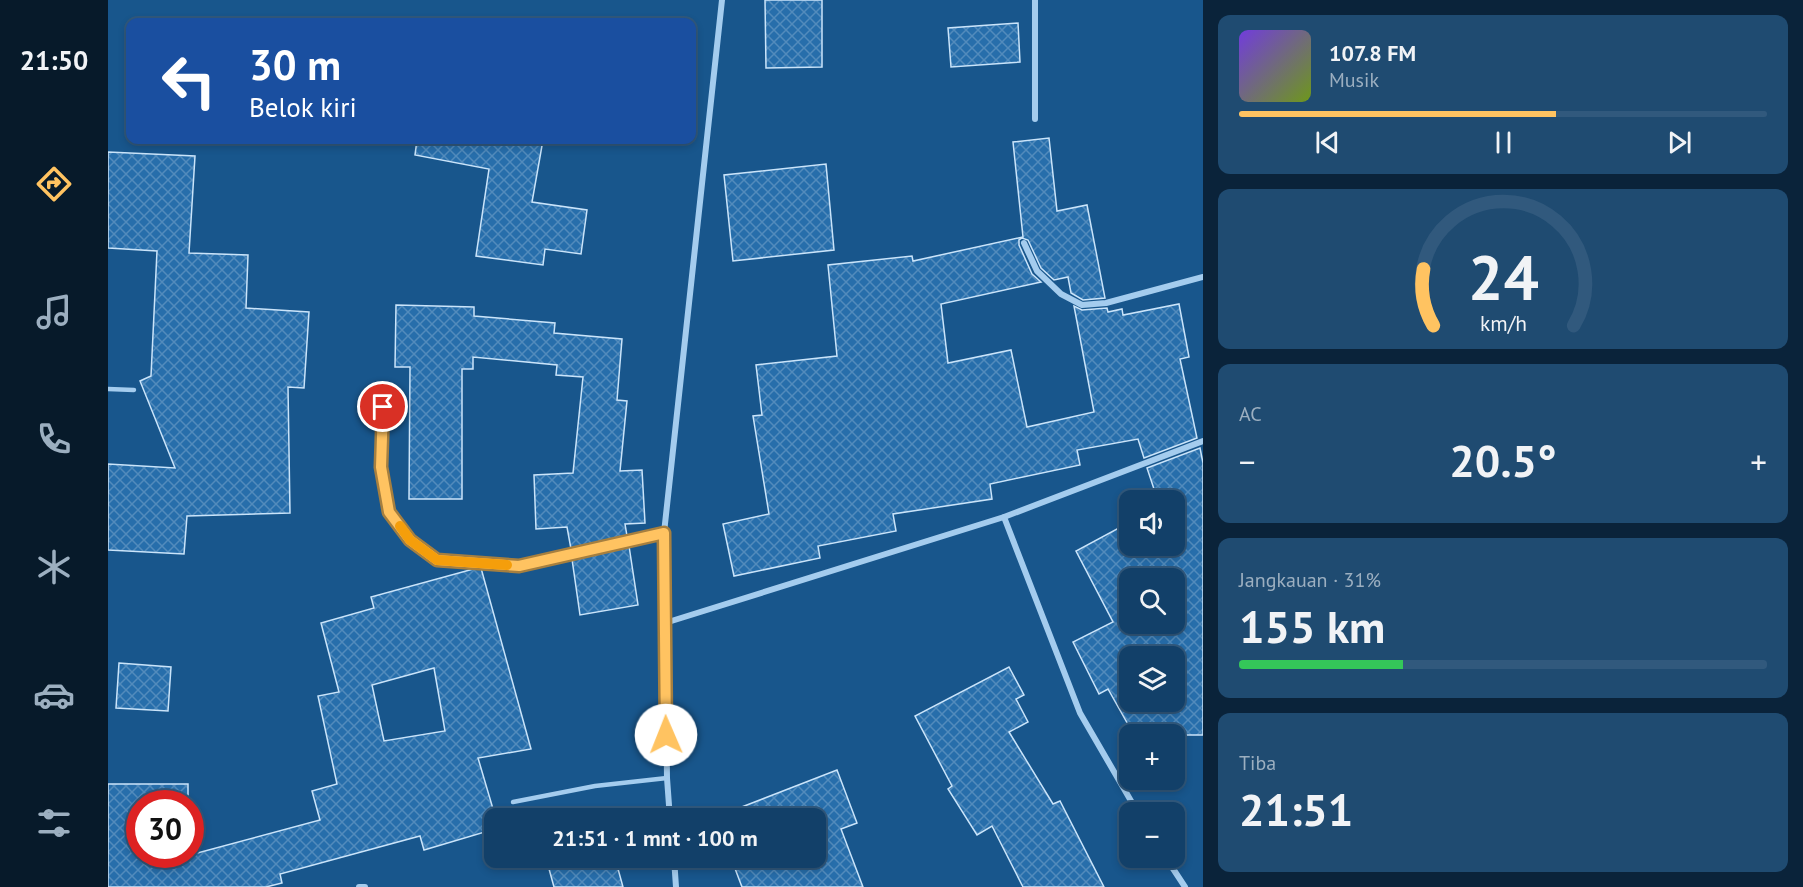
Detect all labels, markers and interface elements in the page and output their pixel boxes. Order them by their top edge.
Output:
text: 30 m [249,37,341,92]
text: 107.8 FM [1329,39,1416,67]
icon: left [150,42,228,120]
text: 21:50 [20,43,88,77]
text: Musik [1329,67,1379,93]
text: Belok kiri [249,90,357,124]
icon: previous [1311,126,1344,159]
icon: pause [1487,126,1520,159]
icon: next [1663,126,1696,159]
icon: directions [33,163,75,205]
text: 24 [1468,236,1538,317]
icon: music [33,291,75,333]
text: km/h [1479,310,1526,338]
pin [357,381,408,432]
icon: arrive [366,390,399,423]
text: AC [1239,401,1262,427]
icon: phone [33,418,75,460]
text: 20.5° [1449,431,1557,489]
text: − [1239,440,1256,483]
text: + [1750,440,1767,483]
map controls [1119,490,1185,868]
button: sound [1119,490,1185,556]
icon: climate [33,546,75,588]
text: Jangkauan · 31% [1239,567,1381,593]
button: search [1119,568,1185,634]
text: 155 km [1239,597,1385,655]
button: layers [1119,646,1185,712]
icon: car [33,674,75,716]
position arrow [634,703,698,767]
button: + [1119,724,1185,790]
text: Tiba [1239,750,1276,776]
text: 21:51 [1239,780,1353,838]
speed limit sign: 30 [126,790,204,868]
icon: filters [33,802,75,844]
button: − [1119,802,1185,868]
text: 21:51 · 1 mnt · 100 m [552,824,758,852]

